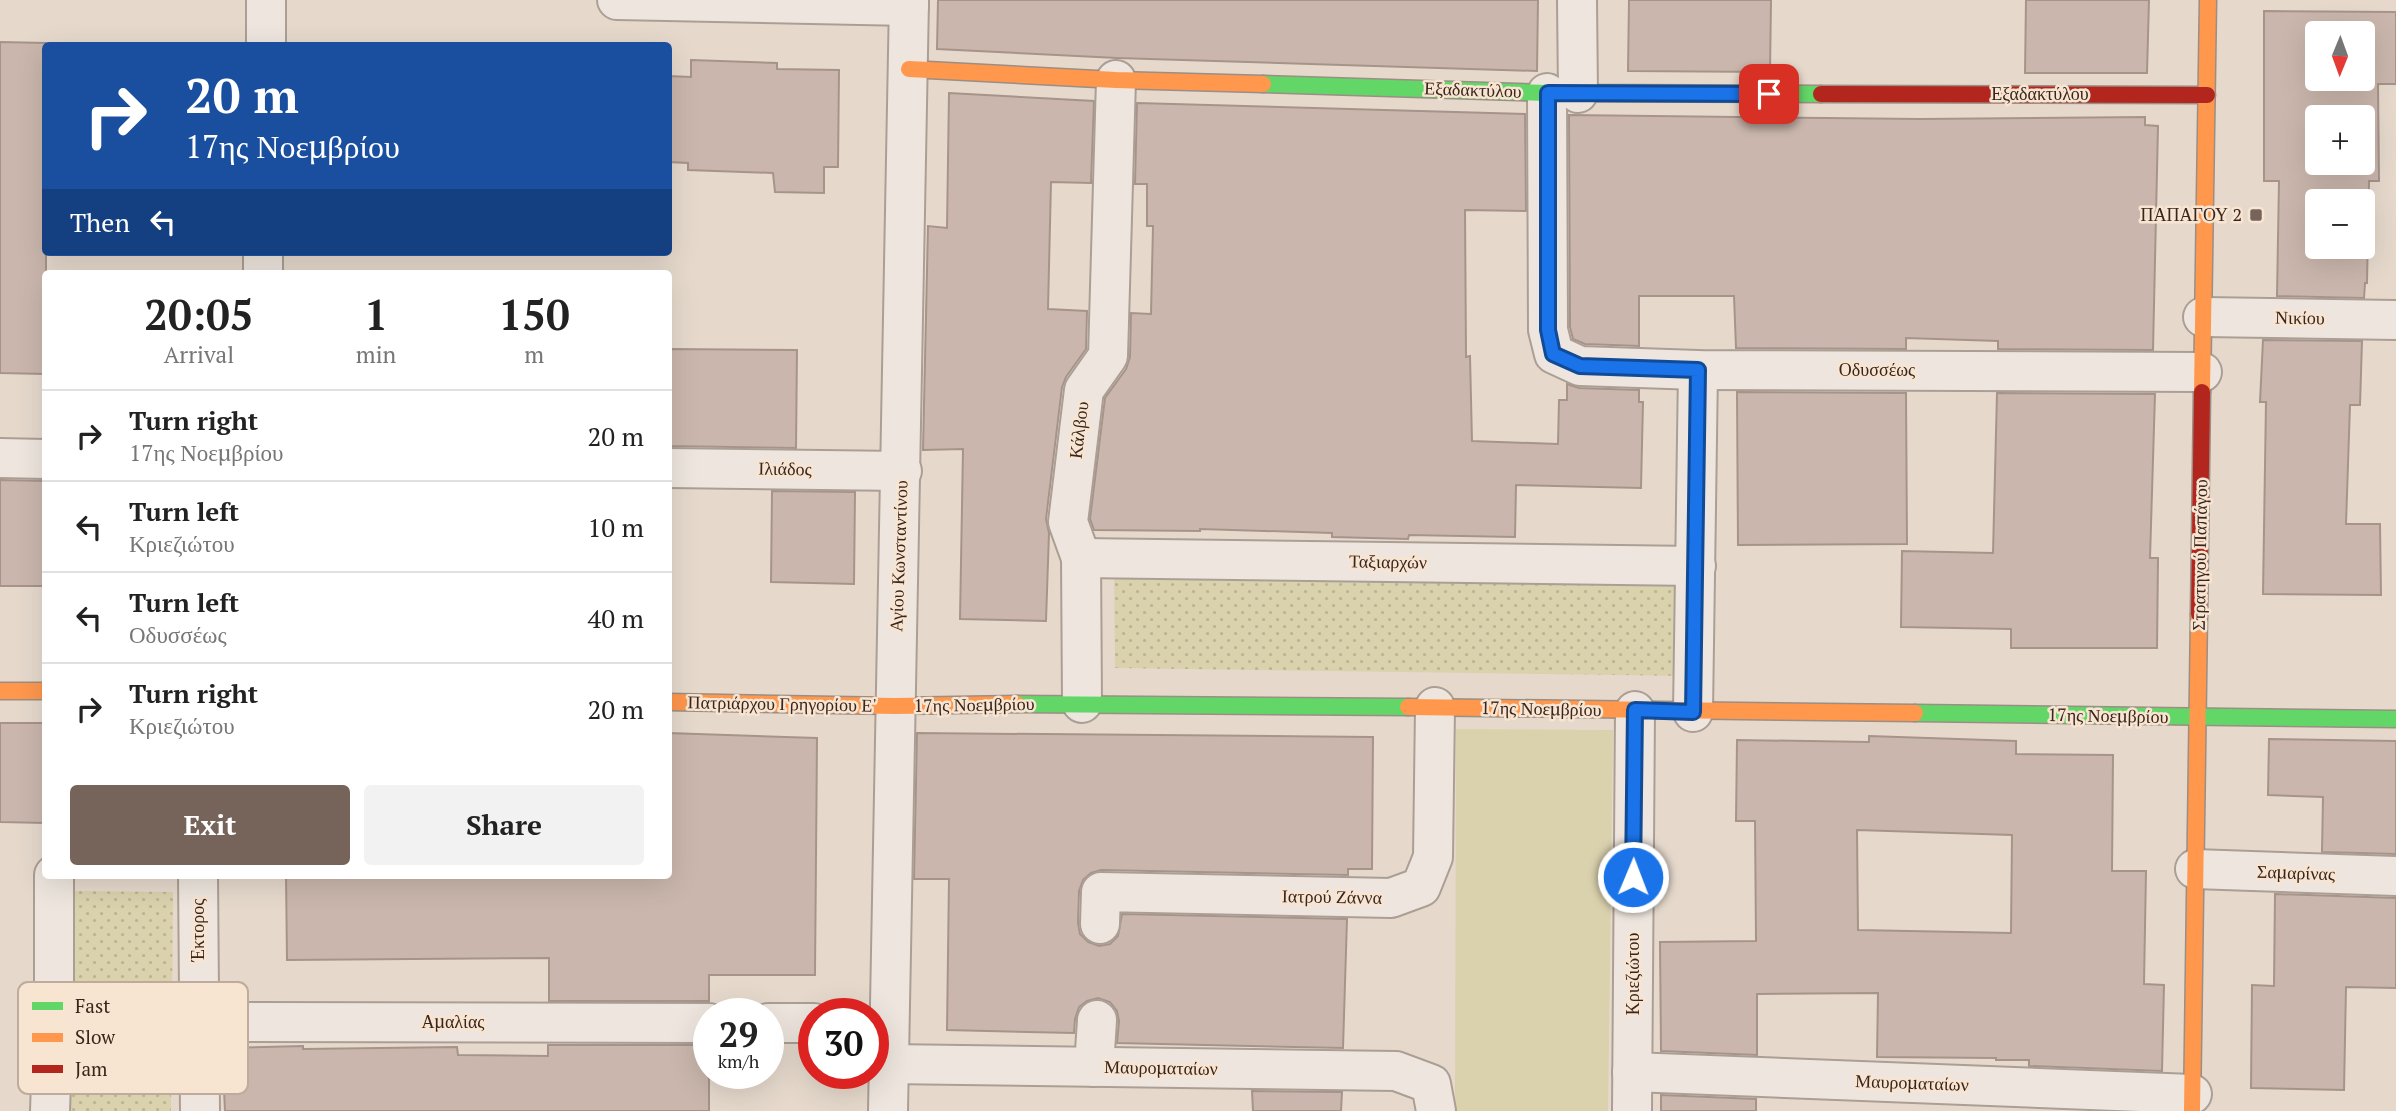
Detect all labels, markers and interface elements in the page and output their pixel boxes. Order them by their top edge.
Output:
north arrow [2305,21,2375,91]
map controls [2305,21,2375,259]
text: 20 m [185,62,299,127]
pin [1739,64,1799,124]
icon: right [70,70,161,161]
street label: Εξαδακτύλου [1424,75,1522,103]
icon: arrive [1750,75,1788,113]
street label: Εξαδακτύλου [1991,81,2089,105]
button: + [2305,105,2375,175]
text: 17ης Νοεμβρίου [185,125,400,167]
button: − [2305,189,2375,259]
place label: ΠΑΠΑΓΟΥ 2 [2141,202,2242,226]
icon: left [144,203,182,241]
text: Then [70,205,130,239]
marker: ΠΑΠΑΓΟΥ 2 [2248,207,2264,223]
text: 20:05 [144,286,254,342]
text: 1 [364,286,388,342]
text: 150 [499,286,570,342]
street label: Νικίου [2275,305,2325,329]
text: Arrival [164,339,234,370]
text: min [356,339,396,370]
text: m [524,339,544,370]
street label: Οδυσσέως [1839,357,1915,381]
street label: Κάλβου [1063,400,1093,460]
text: Turn right [129,403,258,437]
icon: right [70,417,108,455]
text: 20 m [588,419,644,453]
text: 17ης Νοεμβρίου [129,437,283,468]
street label: Ιλιάδος [758,456,812,480]
street label: Στρατηγού Παπάγου [2186,479,2212,631]
street label: Αγίου Κωνσταντίνου [883,480,913,632]
text: Turn left [129,494,239,528]
icon: left [70,508,108,546]
text: 10 m [588,510,644,544]
text: Κριεζιώτου [129,528,235,559]
street label: Ταξιαρχών [1349,548,1427,574]
text: Turn left [129,585,239,619]
icon: left [70,599,108,637]
text: 40 m [588,601,644,635]
text: Οδυσσέως [129,619,227,650]
text: Turn right [129,676,258,710]
street label: Πατριάρχου Γρηγορίου Ε' [688,689,877,717]
icon: right [70,690,108,728]
street label: 17ης Νοεμβρίου [913,691,1035,717]
text: 20 m [588,692,644,726]
street label: 17ης Νοεμβρίου [1480,695,1602,721]
street label: 17ης Νοεμβρίου [2047,702,2169,728]
text: Κριεζιώτου [129,710,235,741]
button: Exit [70,785,350,865]
button: Share [364,785,644,865]
position arrow [1596,840,1670,914]
street label: Σαμαρίνας [2257,859,2336,885]
street label: Ιατρού Ζάννα [1282,883,1383,909]
street label: Έκτορος [185,899,209,962]
street label: Κριεζιώτου [1620,933,1644,1015]
legend [18,982,248,1094]
text: Fast [75,993,110,1018]
speed limit sign: 30 [798,998,889,1089]
street label: Αμαλίας [422,1009,484,1033]
text: 29 [719,1011,758,1057]
text: Slow [75,1024,116,1049]
text: km/h [718,1049,759,1073]
street label: Μαυροματαίων [1104,1054,1218,1080]
text: Jam [75,1056,108,1081]
street label: Μαυροματαίων [1855,1068,1969,1096]

